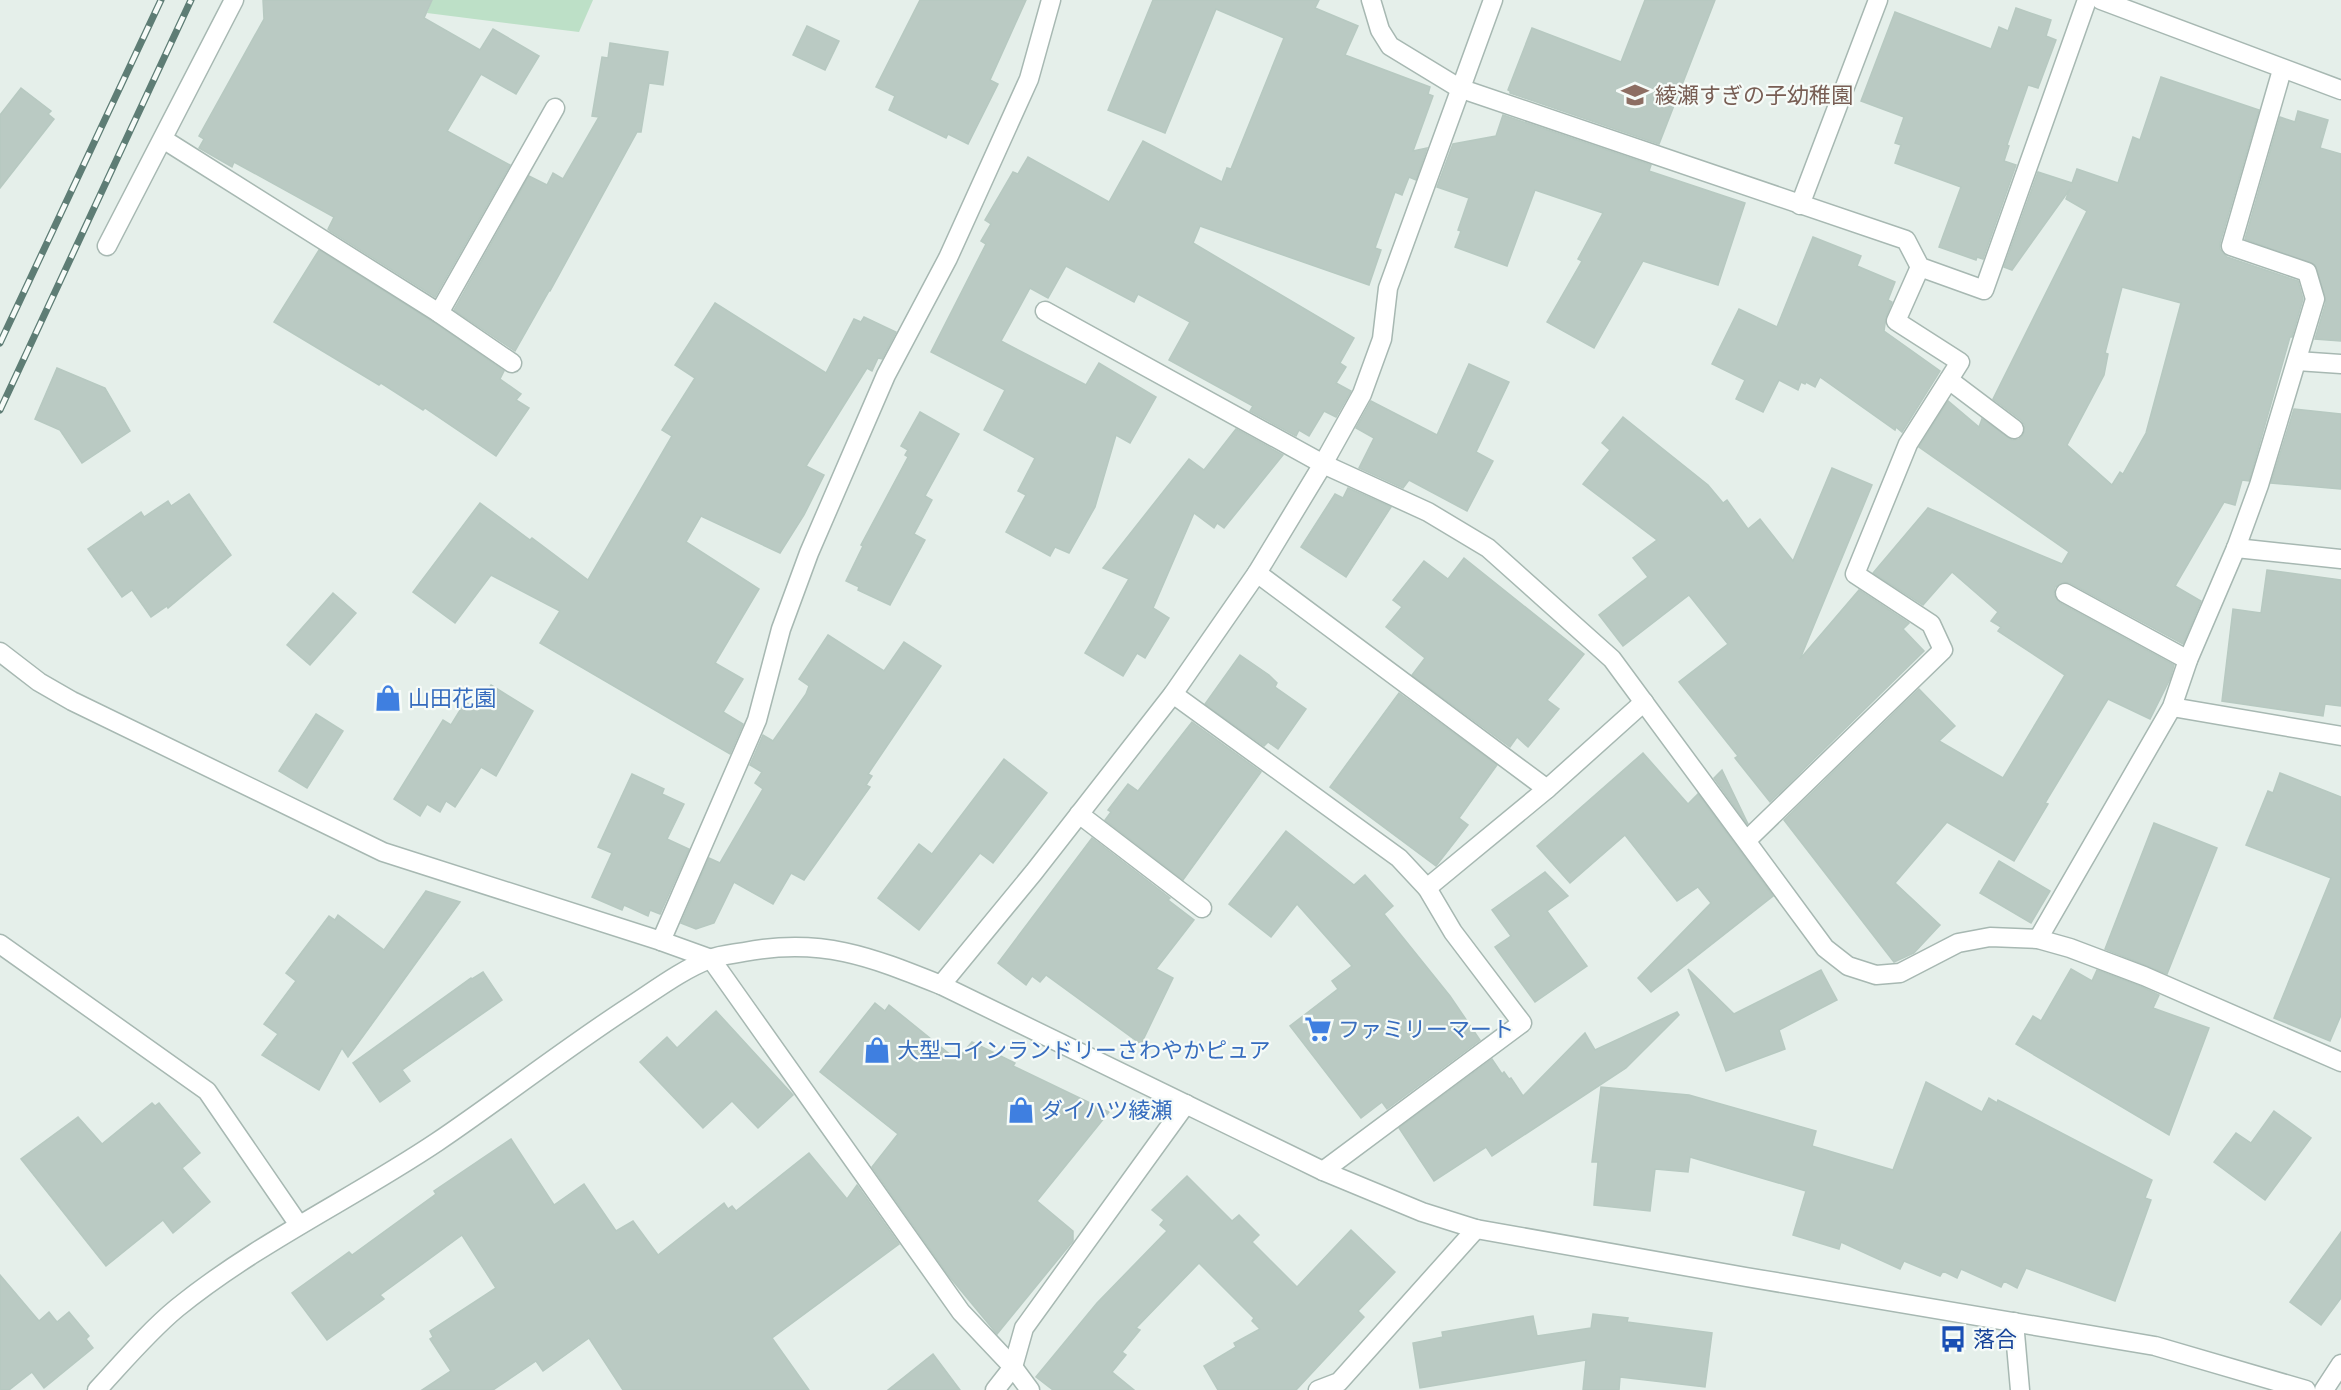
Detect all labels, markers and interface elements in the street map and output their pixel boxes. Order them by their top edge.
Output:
school or university icon: 綾瀬すぎの子幼稚園 [1620,80,1650,110]
place label: 綾瀬すぎの子幼稚園 [1655,82,1853,109]
shop icon: 山田花園 [373,683,403,713]
place label: 山田花園 [408,685,496,712]
supermarket icon: ファミリーマート [1303,1014,1333,1044]
place label: ファミリーマート [1338,1016,1514,1043]
shop icon: 大型コインランドリーさわやかピュア [862,1035,892,1065]
place label: 大型コインランドリーさわやかピュア [897,1037,1271,1064]
shop icon: ダイハツ綾瀬 [1006,1095,1036,1125]
place label: ダイハツ綾瀬 [1041,1097,1173,1124]
bus stop icon: 落合 [1938,1324,1968,1354]
place label: 落合 [1973,1326,2017,1353]

